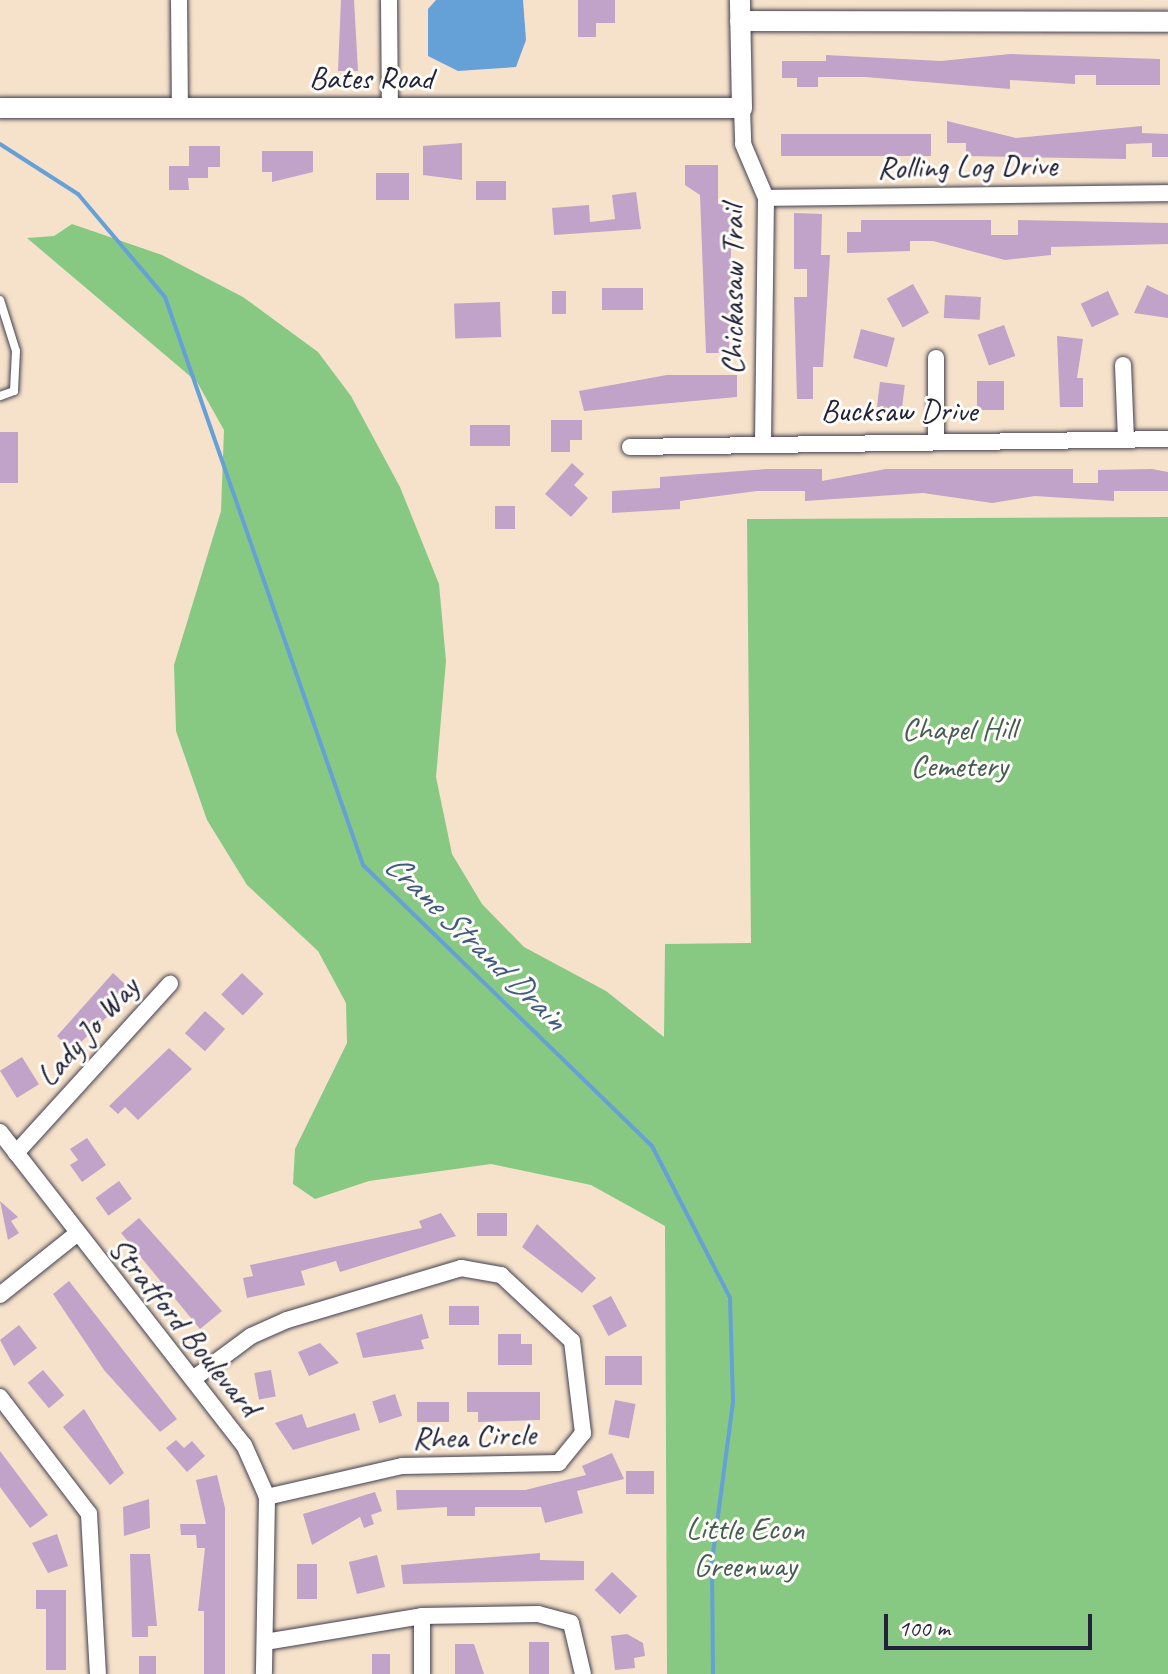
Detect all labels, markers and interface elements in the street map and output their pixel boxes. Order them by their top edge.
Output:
street label: Bates Road [309,59,433,97]
street label: Rolling Log Drive [877,146,1057,188]
street label: Chickasaw Trail [714,206,752,374]
street label: Bucksaw Drive [820,392,978,430]
park label: Chapel Hill Cemetery [902,711,1016,786]
water label: Crane Strand Drain [376,843,576,1039]
street label: Lady Jo Way [29,969,147,1095]
street label: Stratford Boulevard [100,1230,268,1424]
street label: Rhea Circle [412,1416,536,1458]
park label: Little Econ Greenway [686,1511,804,1586]
scale bar [888,1598,1096,1648]
text: 100 m [898,1613,950,1643]

